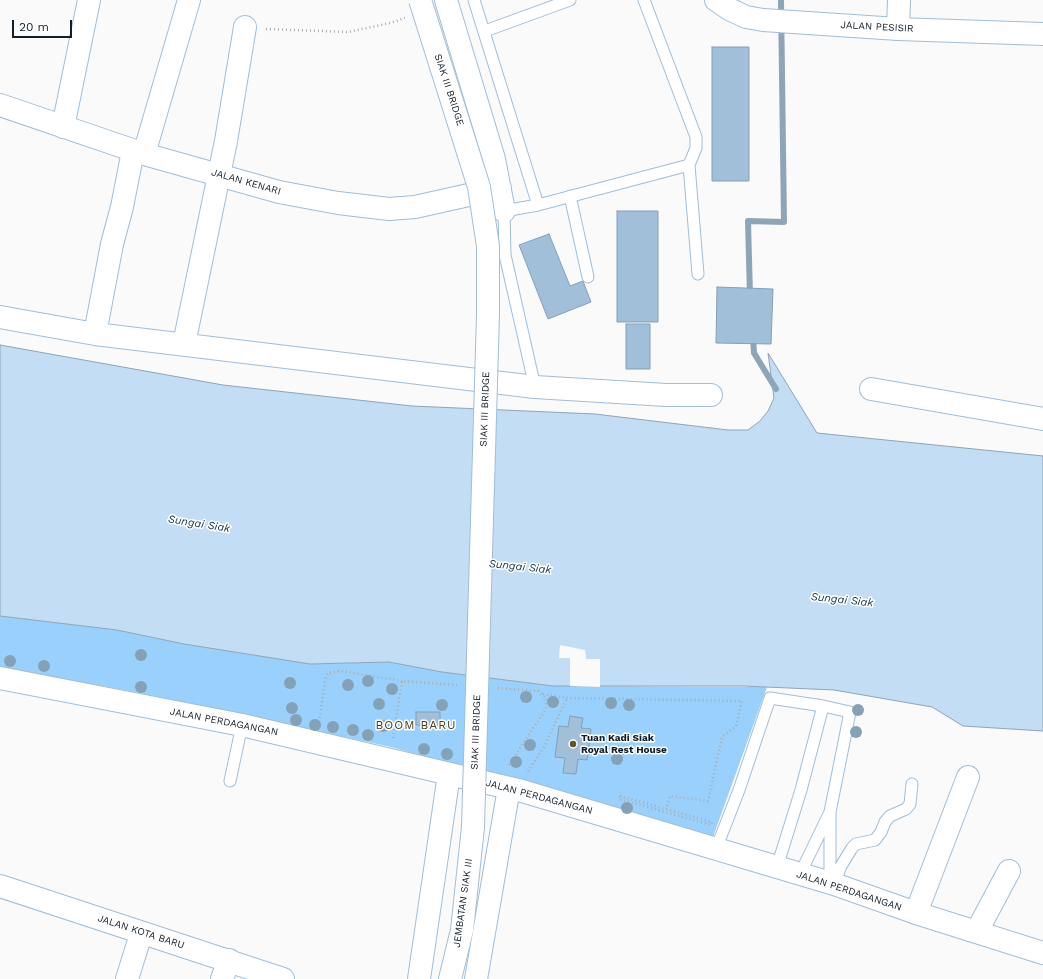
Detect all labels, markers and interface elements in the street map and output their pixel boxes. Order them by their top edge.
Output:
scale bar [14,12,74,38]
street label: JALAN PESISIR [840,19,914,35]
text: 20 m [19,20,49,34]
street label: SIAK III BRIDGE [432,52,466,128]
street label: JALAN KENARI [210,166,282,198]
street label: SIAK III BRIDGE [478,371,492,447]
water label: Sungai Siak [167,513,231,535]
water label: Sungai Siak [488,557,552,577]
water label: Sungai Siak [810,590,874,610]
street label: SIAK III BRIDGE [469,694,483,770]
street label: JALAN PERDAGANGAN [169,706,279,738]
district label: BOOM BARU [375,718,457,732]
place label: Tuan Kadi Siak Royal Rest House [581,732,667,756]
marker: Tuan Kadi Siak Royal Rest House [568,739,578,749]
street label: JALAN PERDAGANGAN [484,777,594,817]
street label: JEMBATAN SIAK III [451,858,475,948]
street label: JALAN PERDAGANGAN [795,868,903,914]
street label: JALAN KOTA BARU [96,912,186,952]

